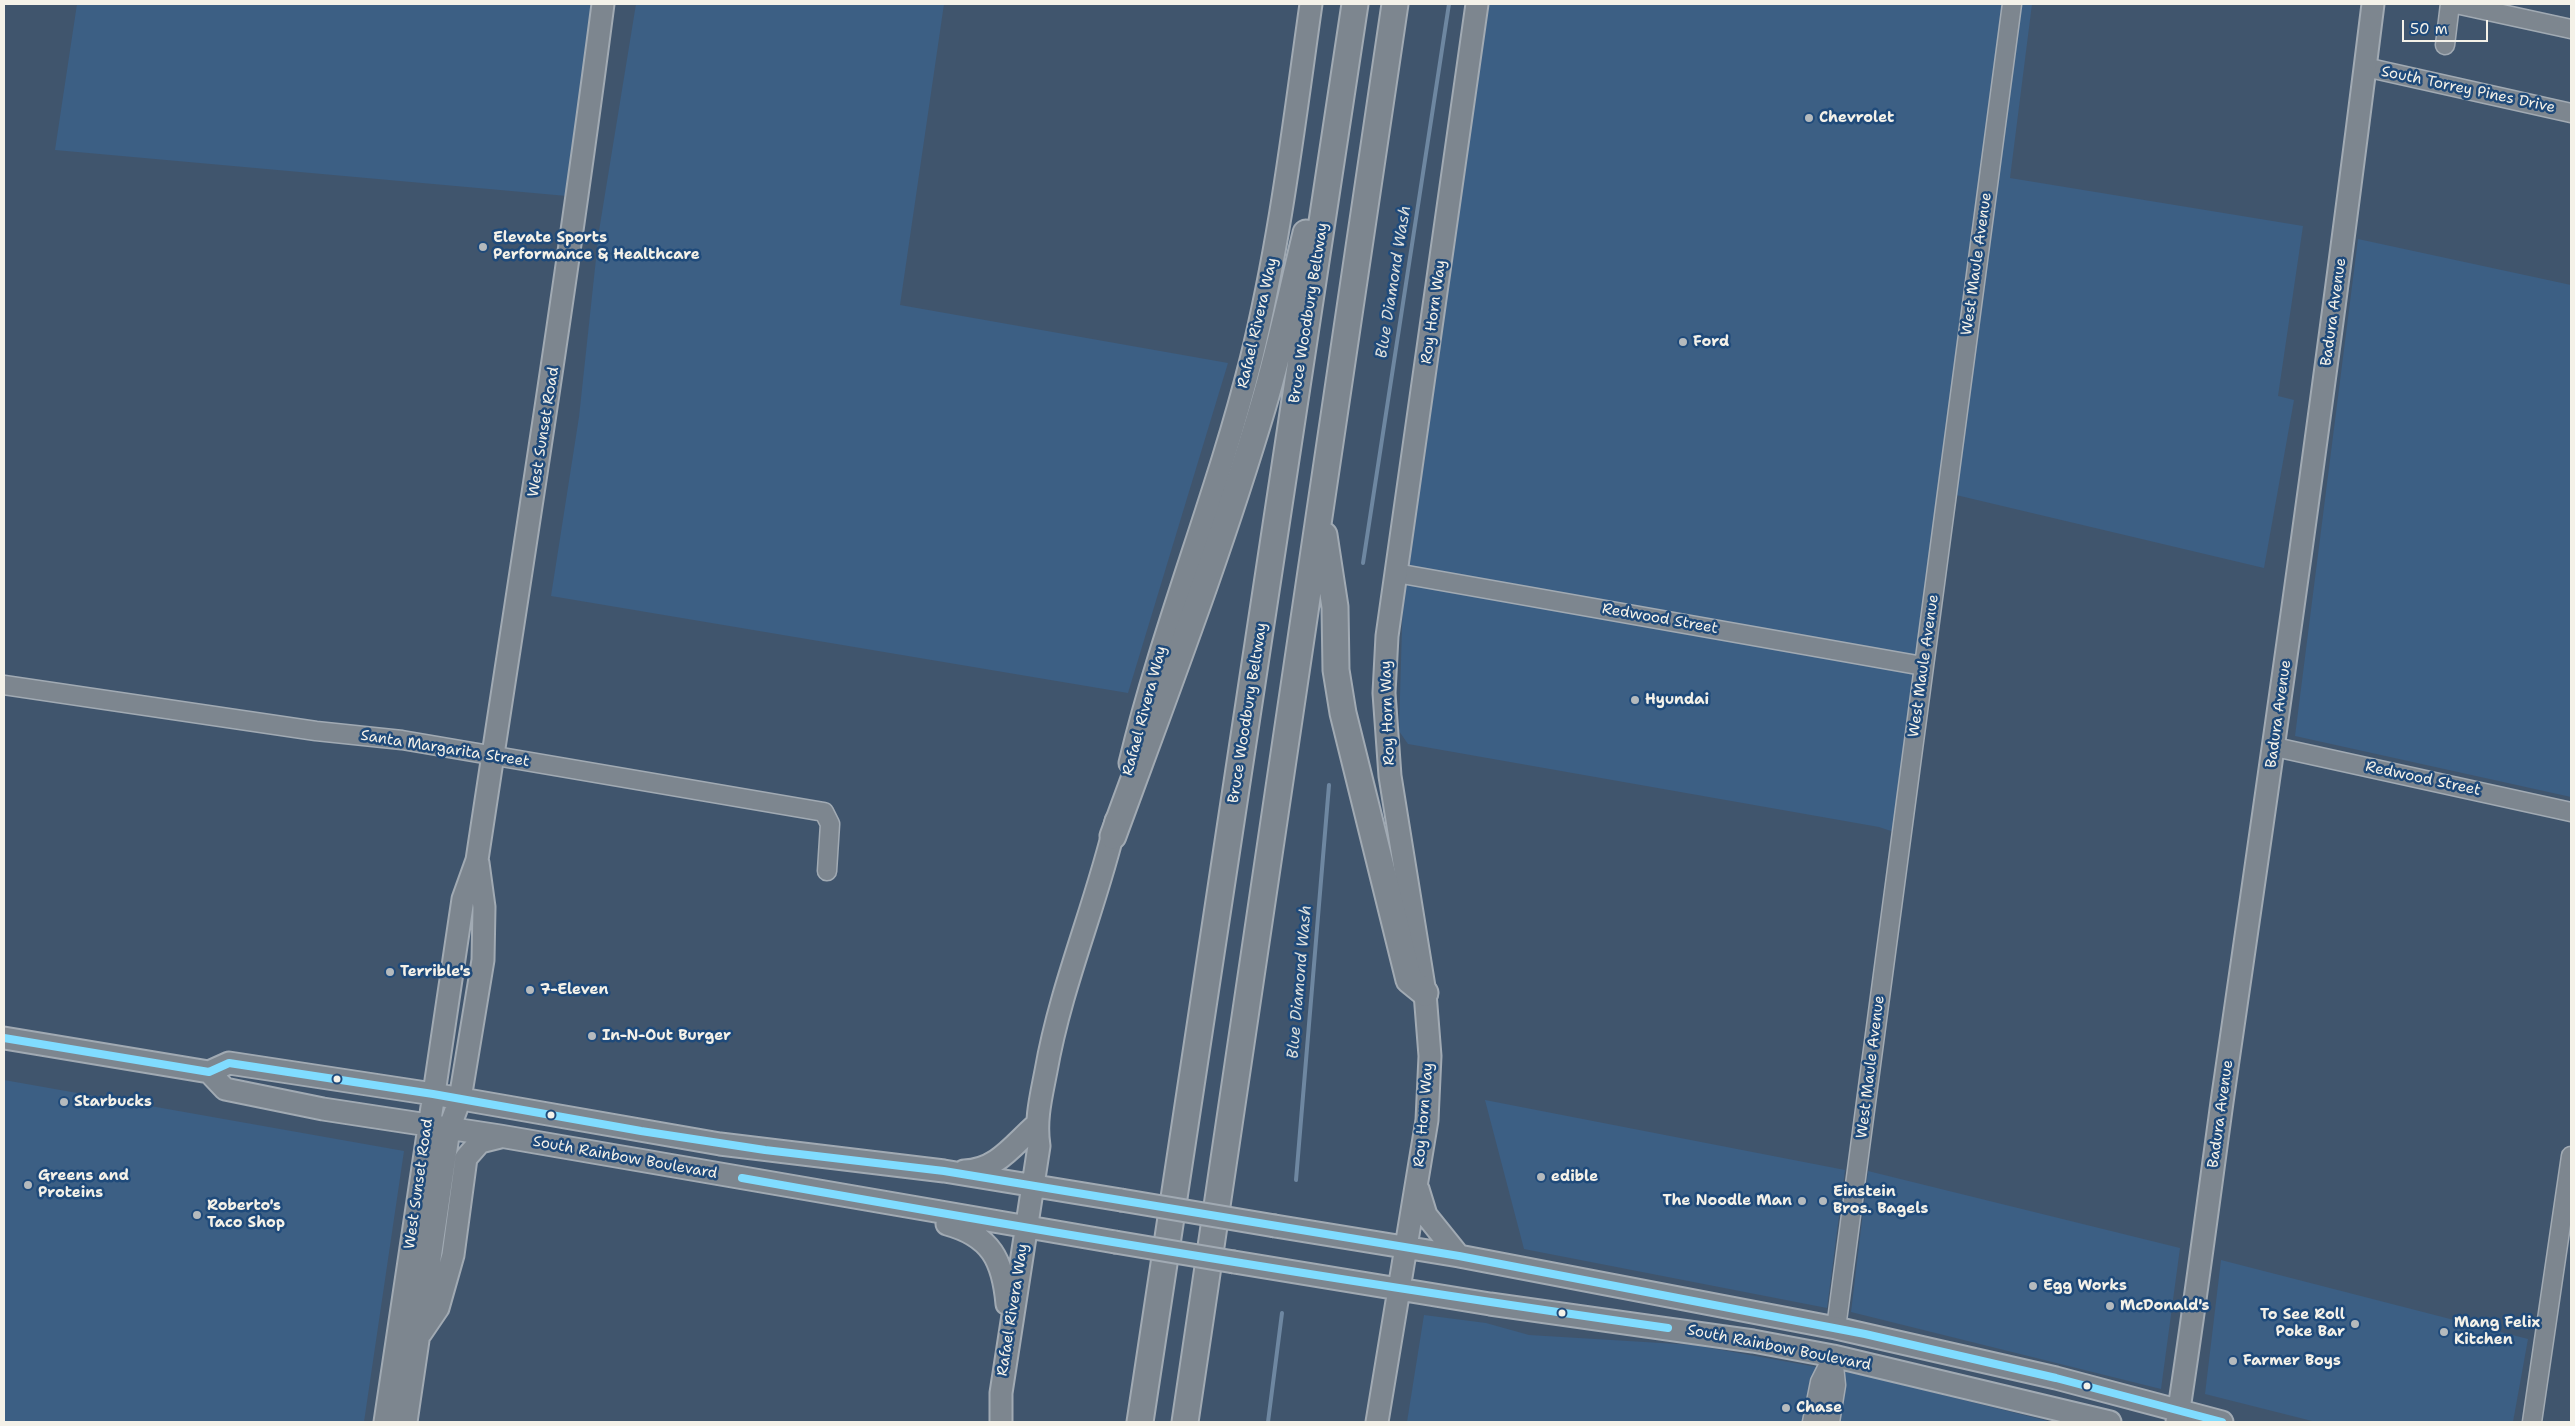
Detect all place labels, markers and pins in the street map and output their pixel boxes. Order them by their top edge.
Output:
place label: Chevrolet [1819,109,1894,127]
marker: Chevrolet [1803,112,1815,124]
place label: Elevate Sports Performance & Healthcare [493,229,700,264]
marker: Elevate Sports Performance & Healthcare [477,241,489,253]
place label: Ford [1693,333,1729,351]
marker: Ford [1677,336,1689,348]
place label: Hyundai [1645,691,1709,709]
marker: Hyundai [1629,694,1641,706]
place label: Terrible's [400,963,471,981]
marker: Terrible's [384,966,396,978]
place label: 7-Eleven [540,981,608,999]
marker: 7-Eleven [524,984,536,996]
place label: In-N-Out Burger [602,1027,731,1045]
marker: In-N-Out Burger [586,1030,598,1042]
unlabelled marker [332,1074,342,1084]
place label: Starbucks [74,1093,152,1111]
marker: Starbucks [58,1096,70,1108]
unlabelled marker [546,1110,556,1120]
place label: Greens and Proteins [38,1167,129,1202]
place label: edible [1551,1168,1598,1186]
marker: edible [1535,1171,1547,1183]
marker: Greens and Proteins [22,1179,34,1191]
place label: Einstein Bros. Bagels [1833,1183,1928,1218]
place label: The Noodle Man [1662,1192,1792,1210]
marker: The Noodle Man [1796,1195,1808,1207]
marker: Einstein Bros. Bagels [1817,1195,1829,1207]
place label: Roberto's Taco Shop [207,1197,285,1232]
marker: Roberto's Taco Shop [191,1209,203,1221]
place label: Egg Works [2043,1277,2127,1295]
marker: Egg Works [2027,1280,2039,1292]
place label: McDonald's [2120,1297,2210,1315]
marker: McDonald's [2104,1300,2116,1312]
place label: To See Roll Poke Bar [2260,1306,2345,1341]
unlabelled marker [1557,1308,1567,1318]
place label: Mang Felix Kitchen [2454,1314,2540,1349]
marker: To See Roll Poke Bar [2349,1318,2361,1330]
marker: Mang Felix Kitchen [2438,1326,2450,1338]
place label: Farmer Boys [2243,1352,2341,1370]
marker: Farmer Boys [2227,1355,2239,1367]
unlabelled marker [2082,1381,2092,1391]
place label: Chase [1796,1399,1842,1417]
marker: Chase [1780,1402,1792,1414]

